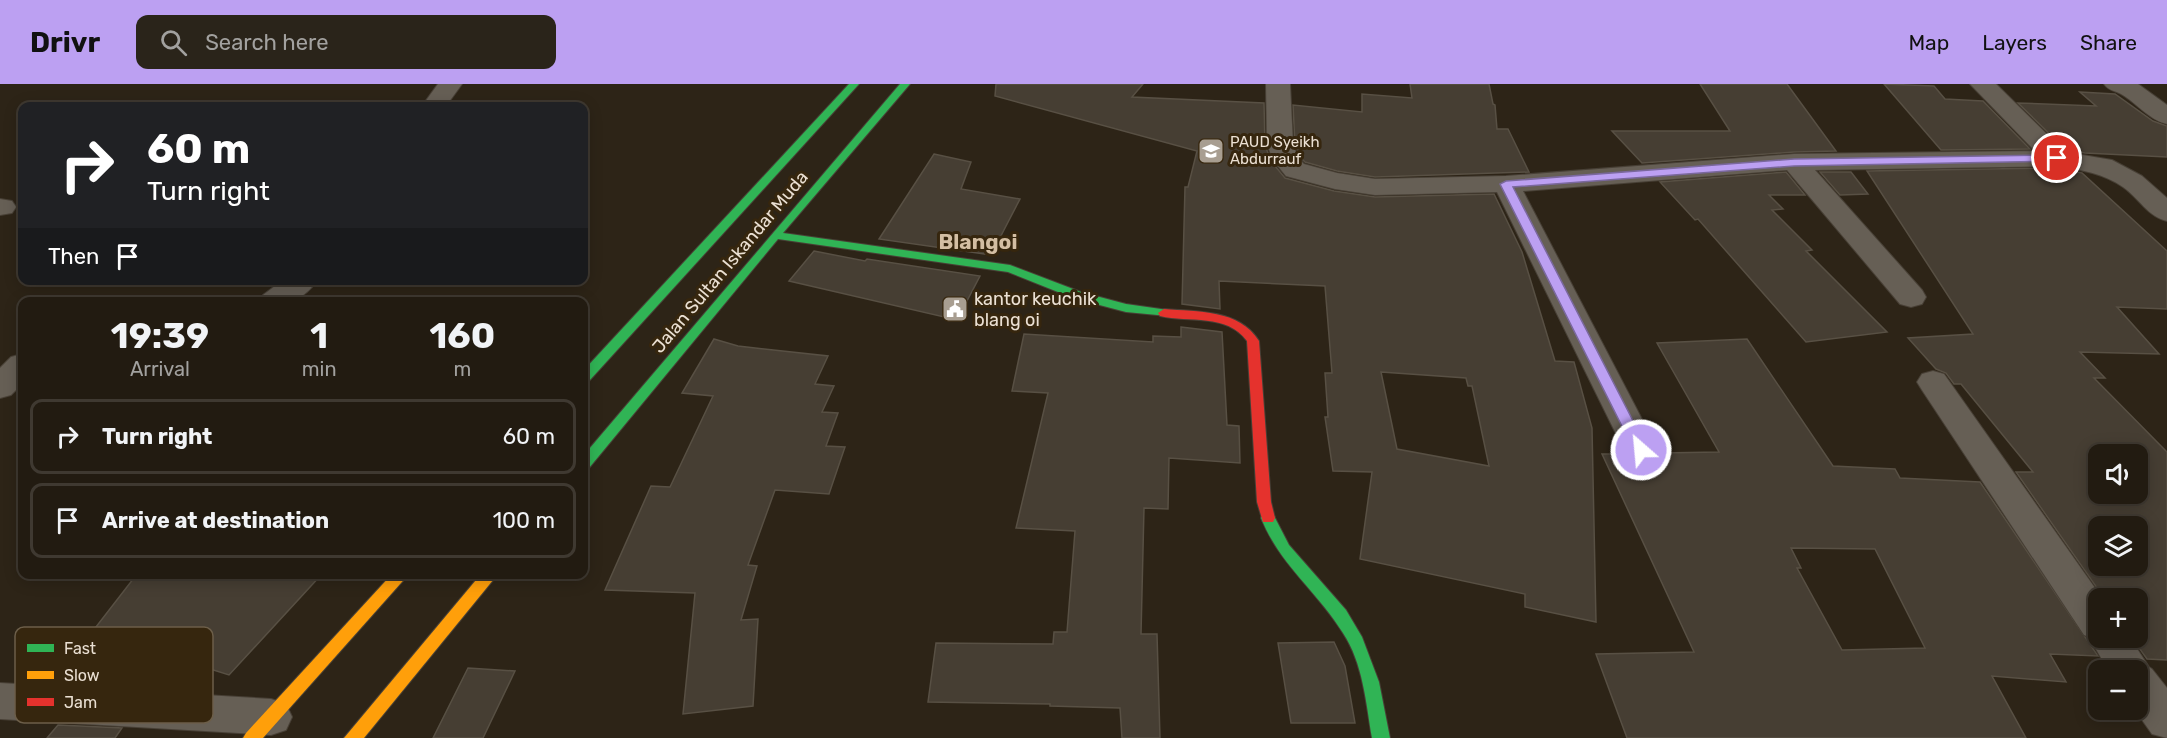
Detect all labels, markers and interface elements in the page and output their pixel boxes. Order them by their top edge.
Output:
search box [136,15,556,69]
text: Drivr [30,26,100,59]
icon: search [157,26,190,59]
text: Search here [205,29,329,56]
text: Map [1908,30,1949,55]
text: Layers [1982,30,2047,55]
text: Share [2080,30,2137,55]
text: 60 m [147,124,250,174]
icon: right [48,126,126,204]
pin [2031,132,2082,183]
place label: PAUD Syeikh Abdurrauf [1230,133,1320,168]
school or university icon: PAUD Syeikh Abdurrauf [1196,136,1226,166]
icon: arrive [2040,141,2073,174]
street label: Jalan Sultan Iskandar Muda [647,166,813,358]
text: Turn right [147,175,270,207]
district label: Blangoi [939,229,1017,254]
icon: arrive [111,240,144,273]
text: Then [48,243,99,270]
place label: kantor keuchik blang oi [974,288,1097,331]
public building icon: kantor keuchik blang oi [940,294,970,324]
text: 19:39 [111,314,209,357]
text: 1 [310,314,328,357]
text: 160 [429,314,495,357]
text: Arrival [130,357,190,381]
text: min [302,357,337,381]
text: m [453,357,471,381]
position arrow [1609,418,1673,482]
icon: right [51,420,84,453]
text: Turn right [102,423,212,450]
text: 60 m [503,423,555,450]
map controls [2088,444,2148,720]
button: sound [2088,444,2148,504]
icon: arrive [51,504,84,537]
text: Arrive at destination [102,507,329,534]
text: 100 m [493,507,555,534]
button: layers [2088,516,2148,576]
button: + [2088,588,2148,648]
legend [15,627,213,723]
text: Fast [64,639,96,658]
button: − [2088,660,2148,720]
text: Slow [64,666,100,685]
text: Jam [64,693,97,712]

